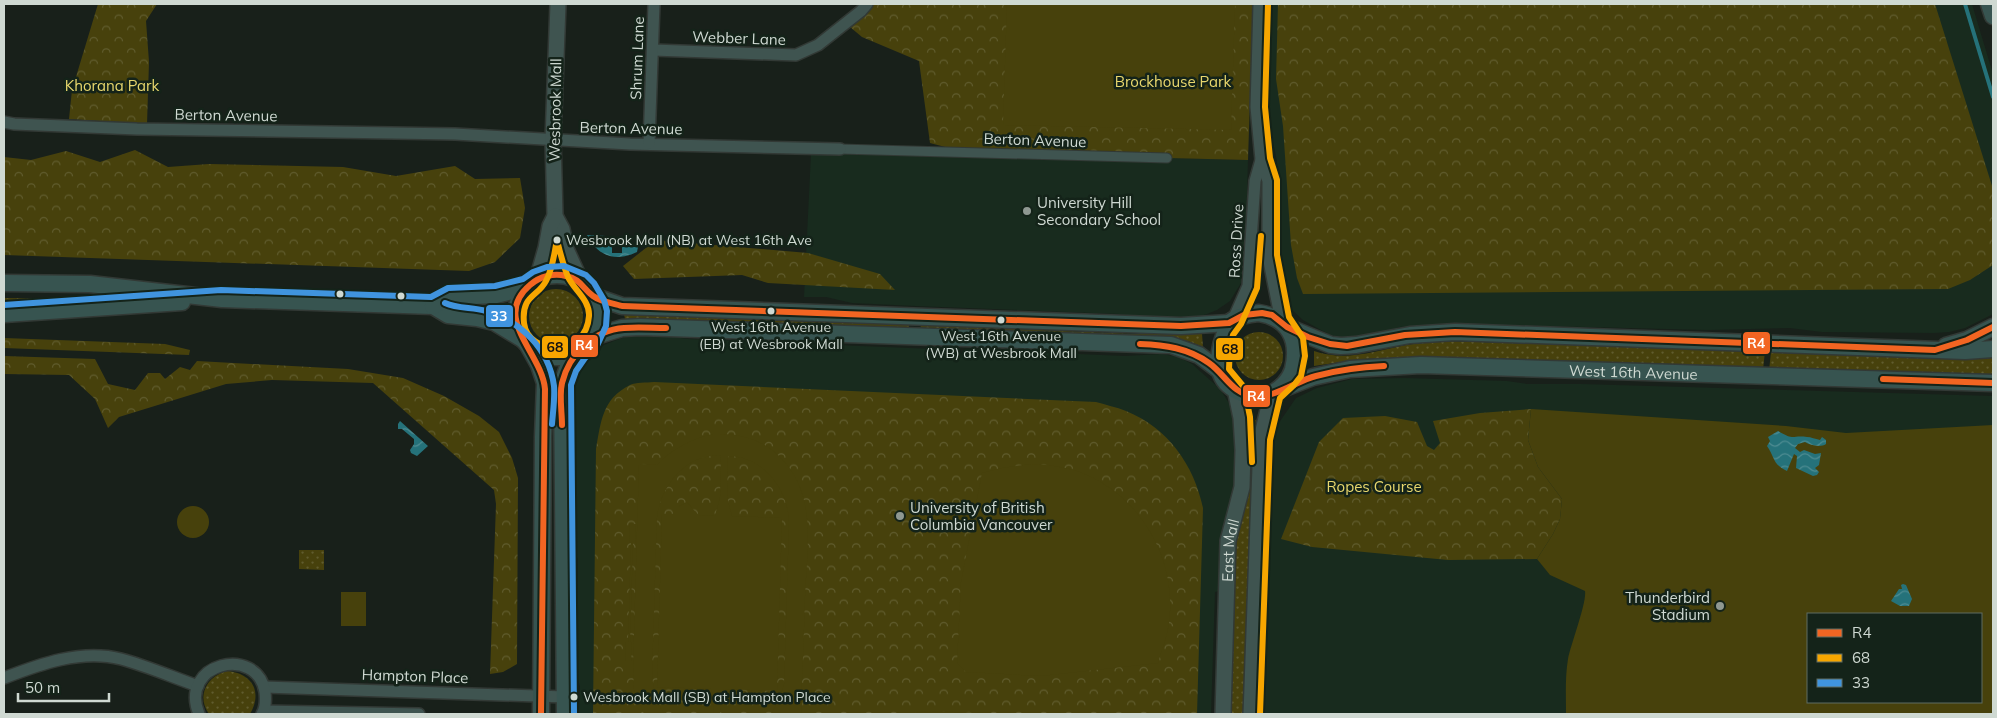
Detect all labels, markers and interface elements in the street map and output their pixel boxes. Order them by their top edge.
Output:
street label: Shrum Lane [626,16,648,100]
street label: Webber Lane [692,27,786,49]
street label: Wesbrook Mall [545,58,565,162]
park label: Brockhouse Park [1115,72,1231,91]
park label: Khorana Park [65,76,160,95]
street label: Berton Avenue [174,105,278,125]
street label: Berton Avenue [579,118,683,138]
street label: Berton Avenue [983,129,1087,151]
place label: University Hill Secondary School [1037,193,1161,229]
street label: Ross Drive [1225,204,1247,278]
marker: University Hill Secondary School [1021,205,1033,217]
place label: Wesbrook Mall (NB) at West 16th Ave [566,231,812,249]
marker: Wesbrook Mall (NB) at West 16th Ave [552,235,562,245]
unlabelled marker [335,289,345,299]
unlabelled marker [396,291,406,301]
line badge: 33 [485,304,514,328]
marker: West 16th Avenue (EB) at Wesbrook Mall [766,306,776,316]
text: 33 [491,307,507,325]
marker: West 16th Avenue (WB) at Wesbrook Mall [996,315,1006,325]
place label: West 16th Avenue (EB) at Wesbrook Mall [699,318,843,353]
place label: West 16th Avenue (WB) at Wesbrook Mall [925,327,1077,362]
line badge: R4 [1742,331,1771,355]
line badge: R4 [570,334,599,358]
text: R4 [1747,334,1766,352]
line badge: 68 [541,335,569,359]
text: R4 [575,336,594,354]
line badge: 68 [1215,337,1244,361]
text: 68 [547,338,563,356]
text: 68 [1222,340,1238,358]
street label: West 16th Avenue [1569,360,1698,383]
line badge: R4 [1242,384,1271,408]
text: R4 [1247,387,1266,405]
park label: Ropes Course [1326,477,1422,496]
place label: University of British Columbia Vancouver [910,498,1053,534]
marker: University of British Columbia Vancouver [894,510,906,522]
street label: East Mall [1217,517,1243,582]
place label: Thunderbird Stadium [1625,588,1710,624]
marker: Thunderbird Stadium [1714,600,1726,612]
legend [1807,613,1982,703]
text: R4 [1852,623,1871,642]
text: 68 [1852,648,1870,667]
street label: Hampton Place [361,665,469,687]
scale bar [18,670,109,702]
text: 33 [1852,673,1870,692]
text: 50 m [25,678,60,697]
place label: Wesbrook Mall (SB) at Hampton Place [583,688,831,706]
marker: Wesbrook Mall (SB) at Hampton Place [569,692,579,702]

